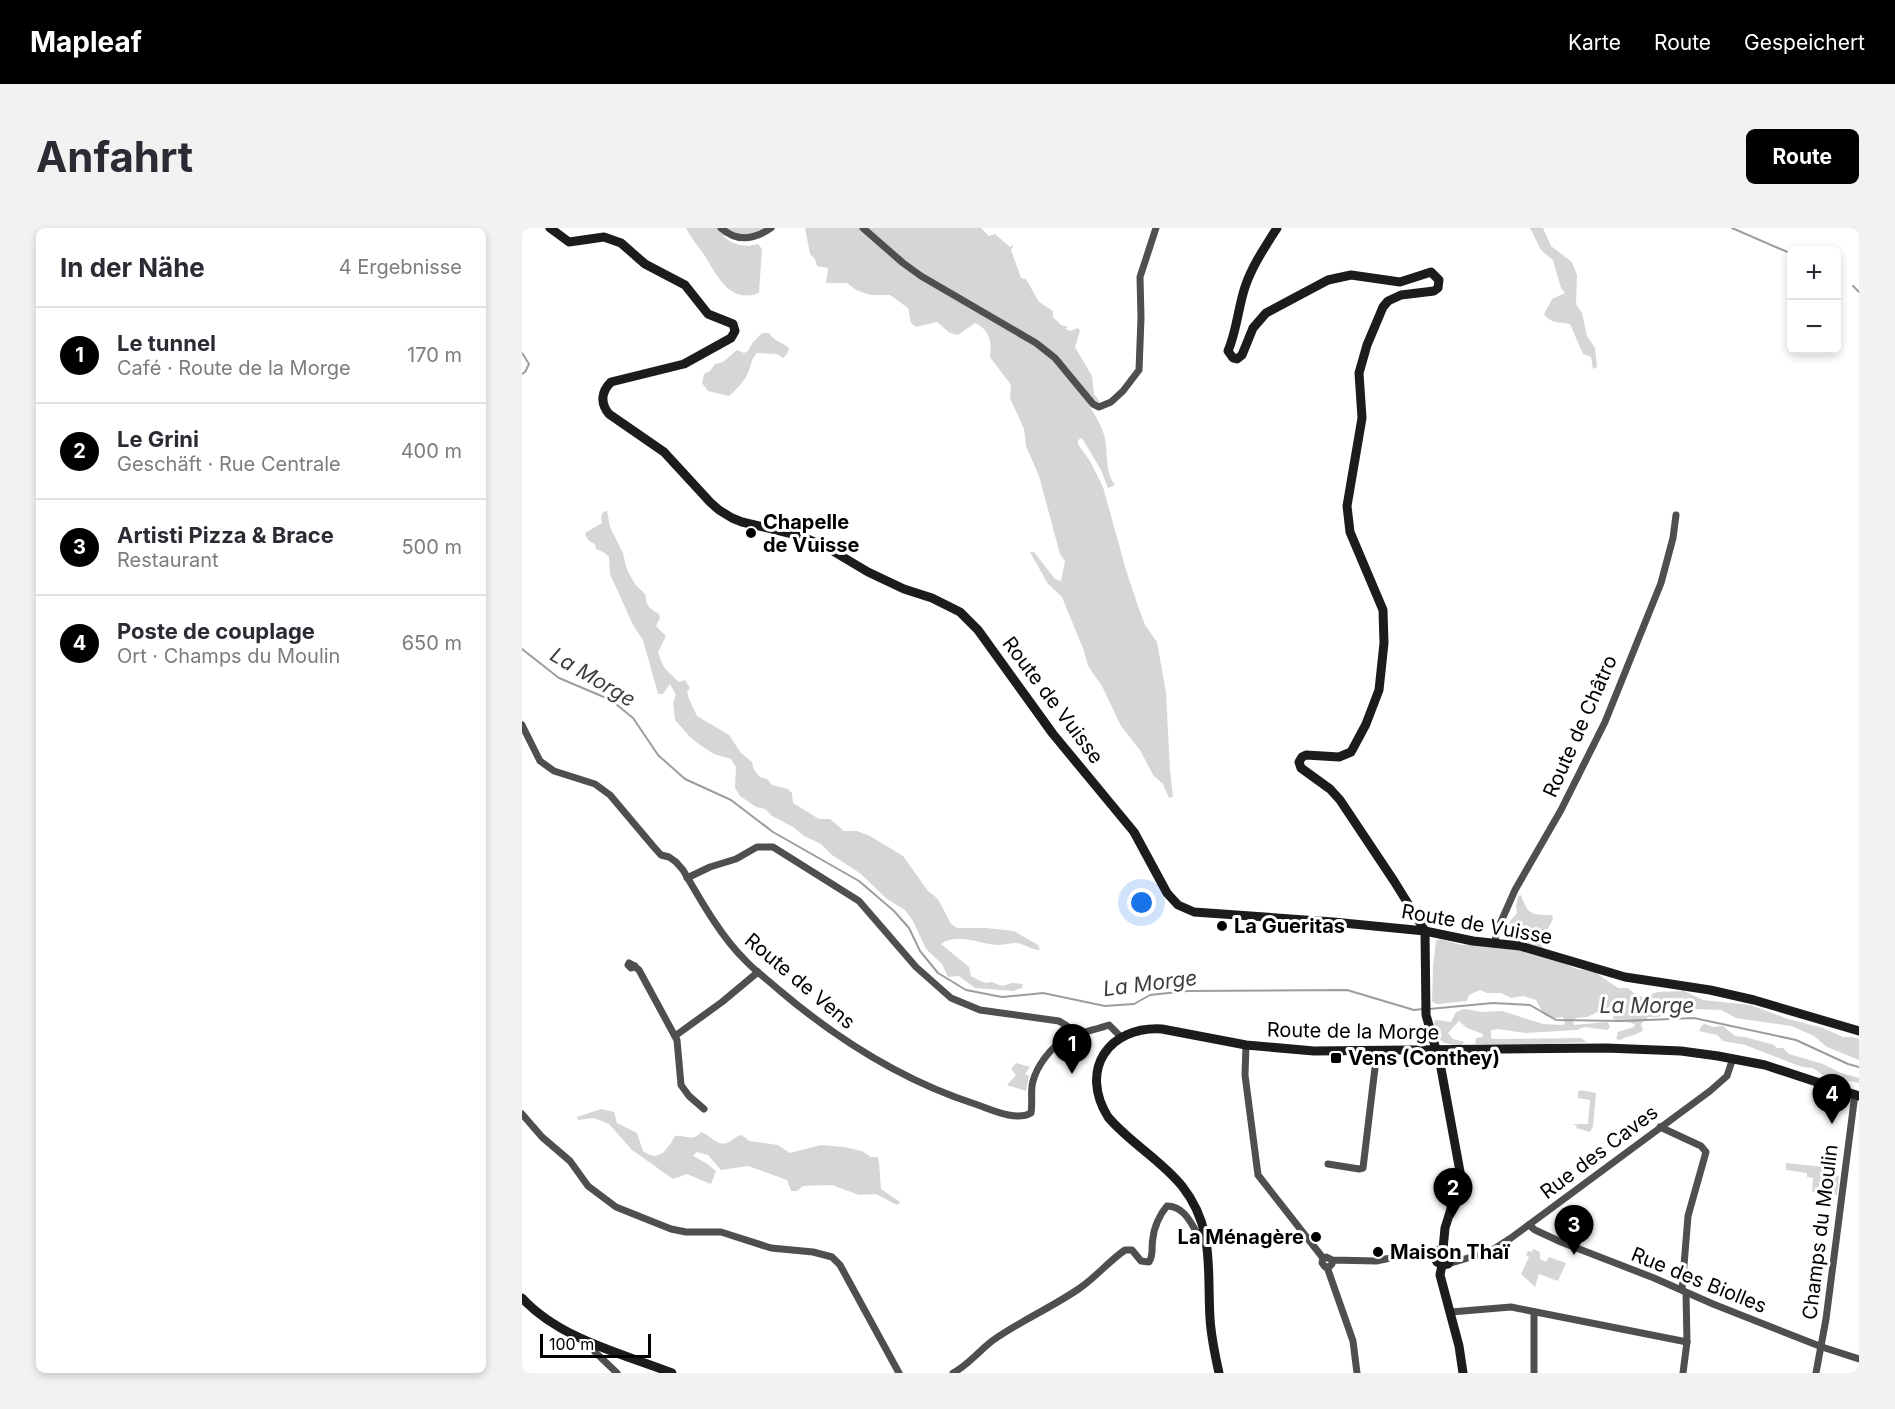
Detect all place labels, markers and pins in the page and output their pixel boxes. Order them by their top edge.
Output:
place label: Chapelle de Vuisse [763,510,859,557]
marker: Chapelle de Vuisse [744,526,758,540]
place label: La Gueritas [1234,914,1345,938]
marker: La Gueritas [1215,919,1229,933]
pin: 1 [1052,1024,1092,1074]
place label: Vens (Conthey) [1348,1046,1500,1070]
marker: Vens (Conthey) [1329,1051,1343,1065]
pin: 4 [1812,1074,1852,1124]
pin: 2 [1434,1168,1472,1218]
pin: 3 [1554,1206,1594,1255]
place label: La Ménagère [1178,1225,1304,1249]
marker: La Ménagère [1309,1230,1323,1244]
place label: Maison Thaï [1390,1240,1511,1264]
marker: Maison Thaï [1371,1245,1385,1259]

